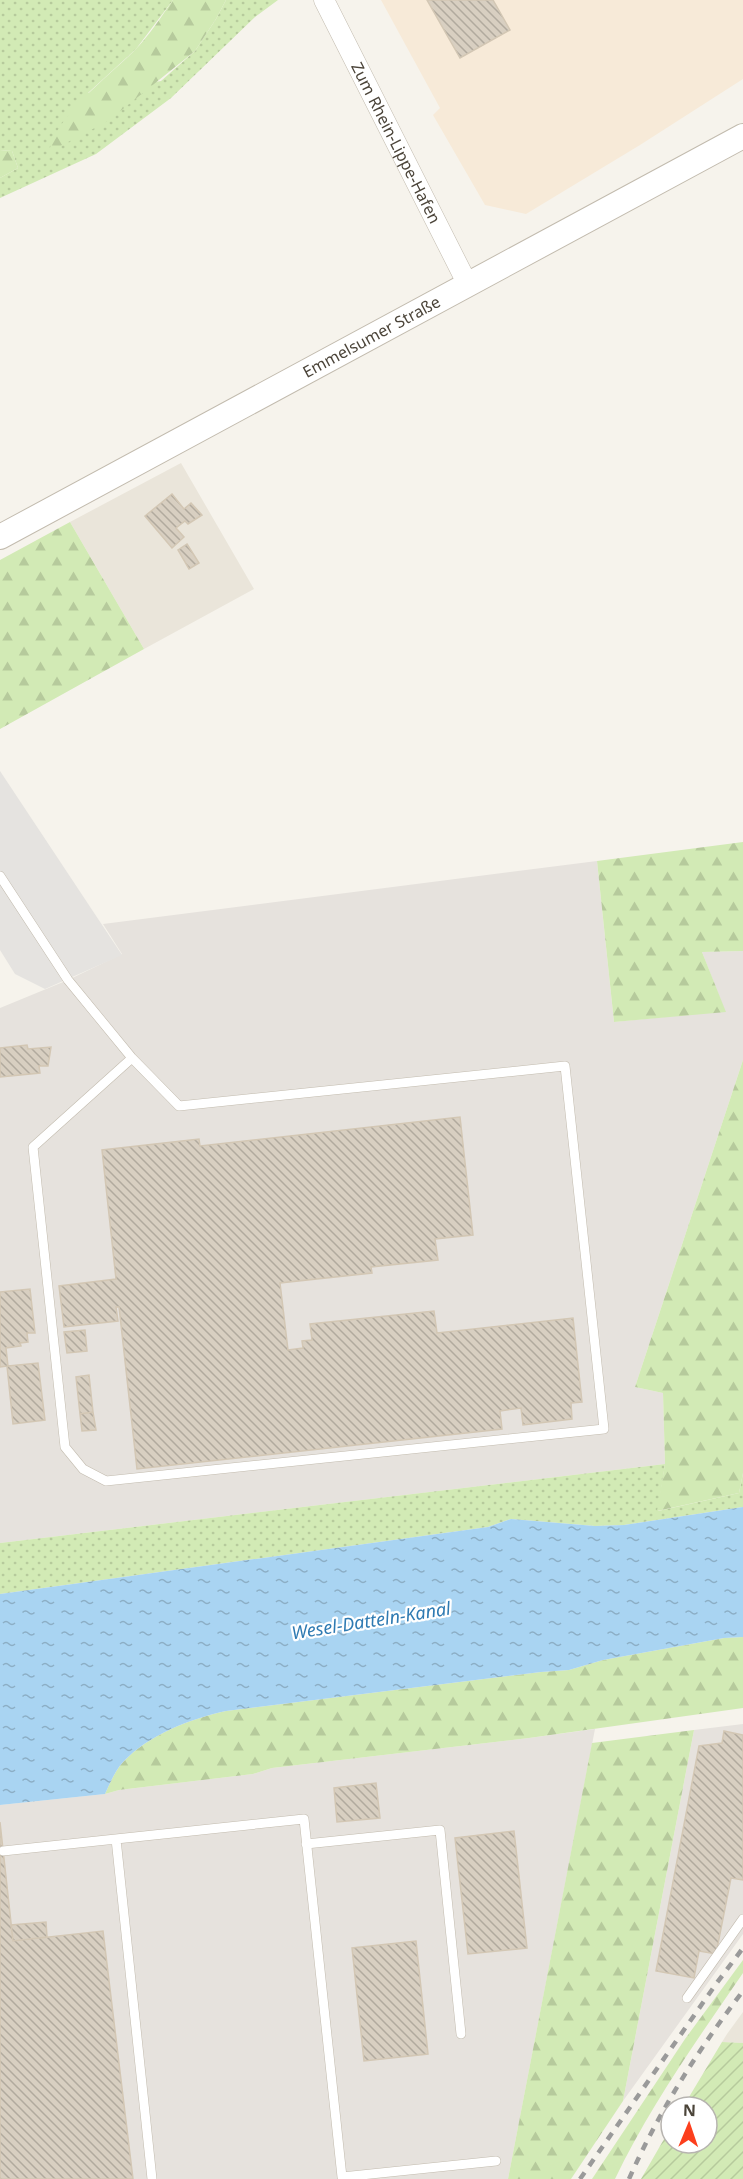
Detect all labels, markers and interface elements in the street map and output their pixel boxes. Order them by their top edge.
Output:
street label: Zum Rhein-Lippe-Hafen [346,58,446,227]
street label: Emmelsumer Straße [299,290,444,383]
water label: Wesel-Datteln-Kanal [290,1596,453,1644]
north arrow [659,2095,719,2155]
text: N [683,2099,696,2121]

